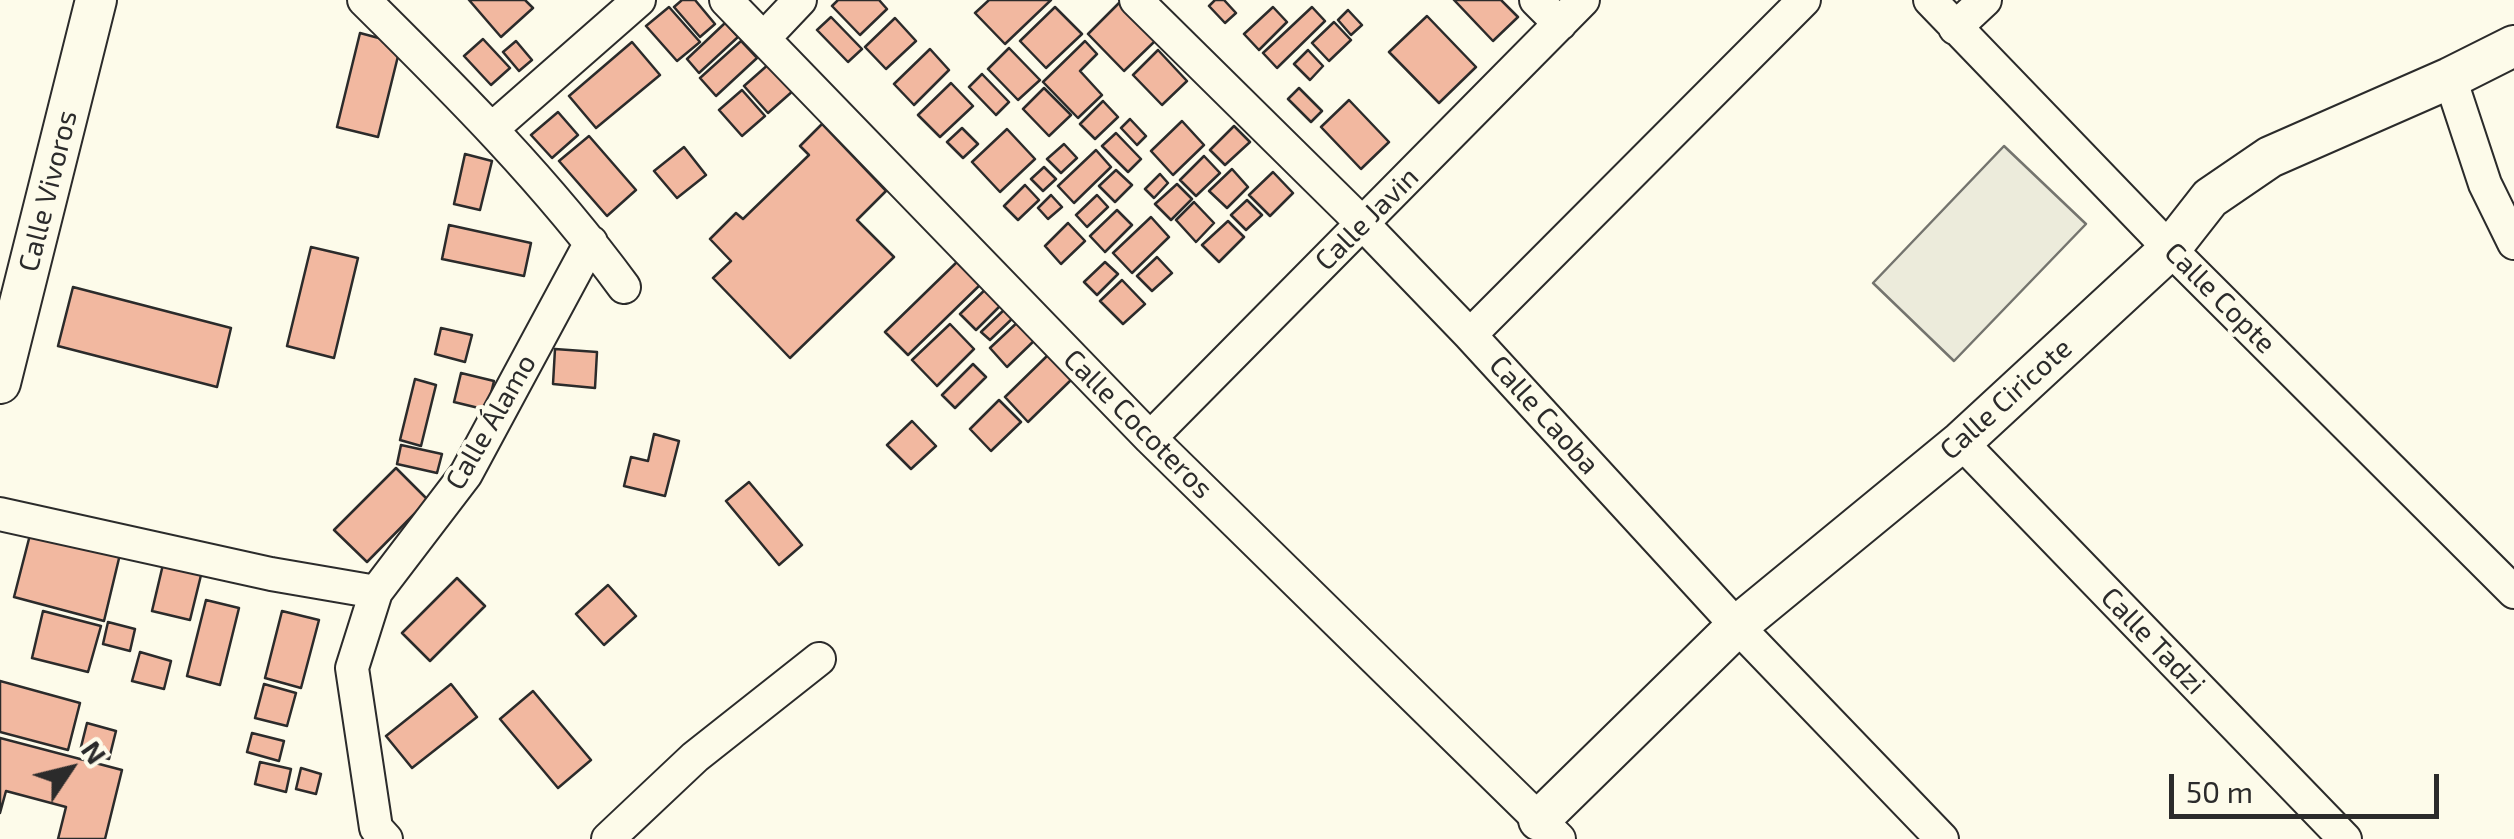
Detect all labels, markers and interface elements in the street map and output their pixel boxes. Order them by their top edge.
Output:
street label: Calle Vivoros [12,107,84,275]
street label: Calle Javin [1308,160,1426,278]
street label: Calle Copte [2158,236,2282,360]
street label: Calle Ciricote [1933,331,2079,467]
street label: Calle Cocoteros [1056,342,1220,506]
street label: Calle Álamo [439,348,543,496]
street label: Calle Caoba [1482,349,1606,481]
street label: Calle Tadzi [2094,581,2212,701]
north arrow [20,719,120,819]
text: N [75,734,114,770]
scale bar [2174,754,2444,816]
text: 50 m [2186,773,2253,809]

